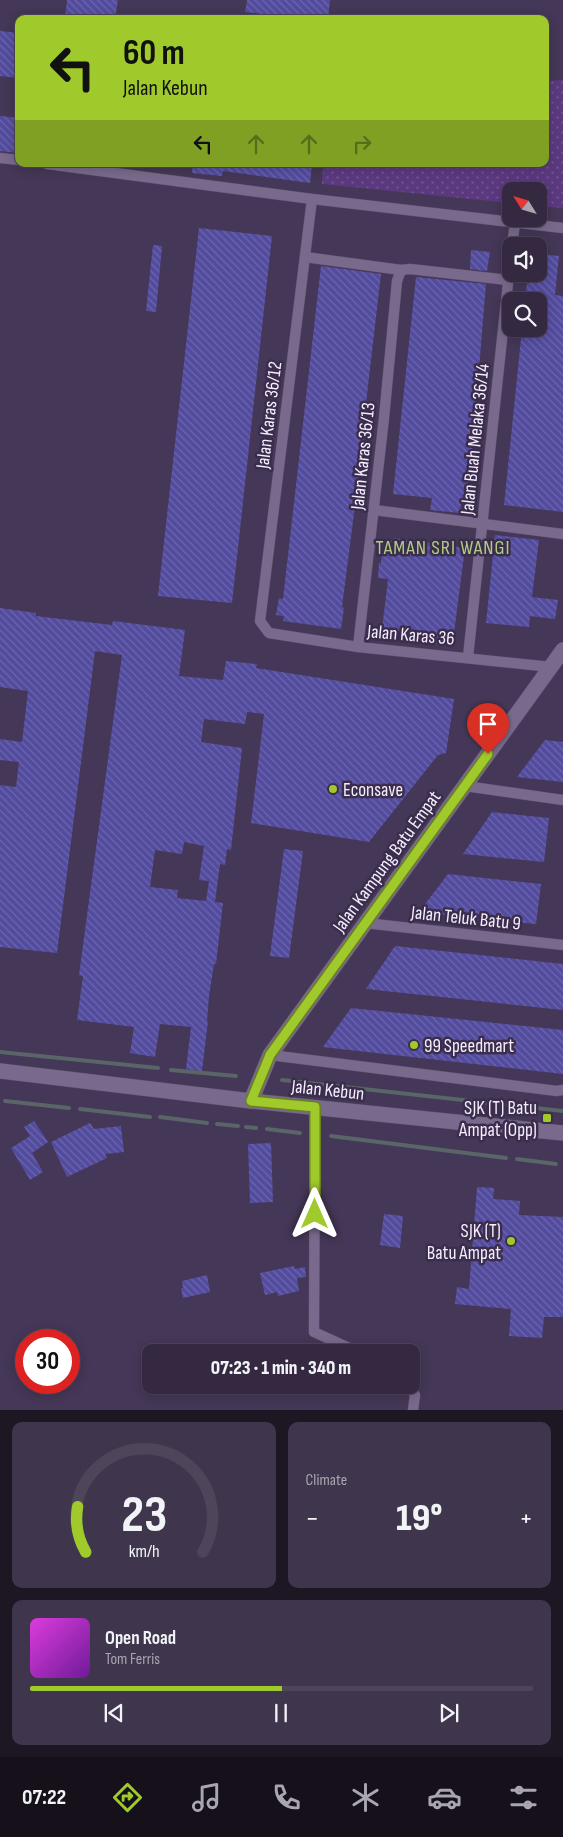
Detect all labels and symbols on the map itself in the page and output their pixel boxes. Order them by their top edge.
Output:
north arrow [502,182,548,228]
street label: Jalan Karas 36/12 [251,360,287,471]
street label: Jalan Buah Melaka 36/14 [456,362,495,517]
street label: Jalan Karas 36/13 [346,401,381,512]
district label: TAMAN SRI WANGI [375,536,511,560]
street label: Jalan Karas 36 [365,620,456,651]
pin [467,703,509,754]
place label: Econsave [343,779,403,802]
marker: Econsave [327,783,339,795]
street label: Jalan Kampung Batu Empat [328,786,446,938]
street label: Jalan Teluk Batu 9 [409,901,522,936]
place label: 99 Speedmart [424,1035,514,1058]
marker: 99 Speedmart [408,1039,420,1051]
street label: Jalan Kebun [289,1075,365,1106]
place label: SJK (T) Batu Ampat (Opp) [458,1097,537,1142]
marker: SJK (T) Batu Ampat (Opp) [541,1112,553,1124]
position arrow [288,1187,340,1239]
place label: SJK (T) Batu Ampat [427,1220,501,1265]
marker: SJK (T) Batu Ampat [505,1235,517,1247]
speed limit sign: 30 [15,1329,80,1394]

